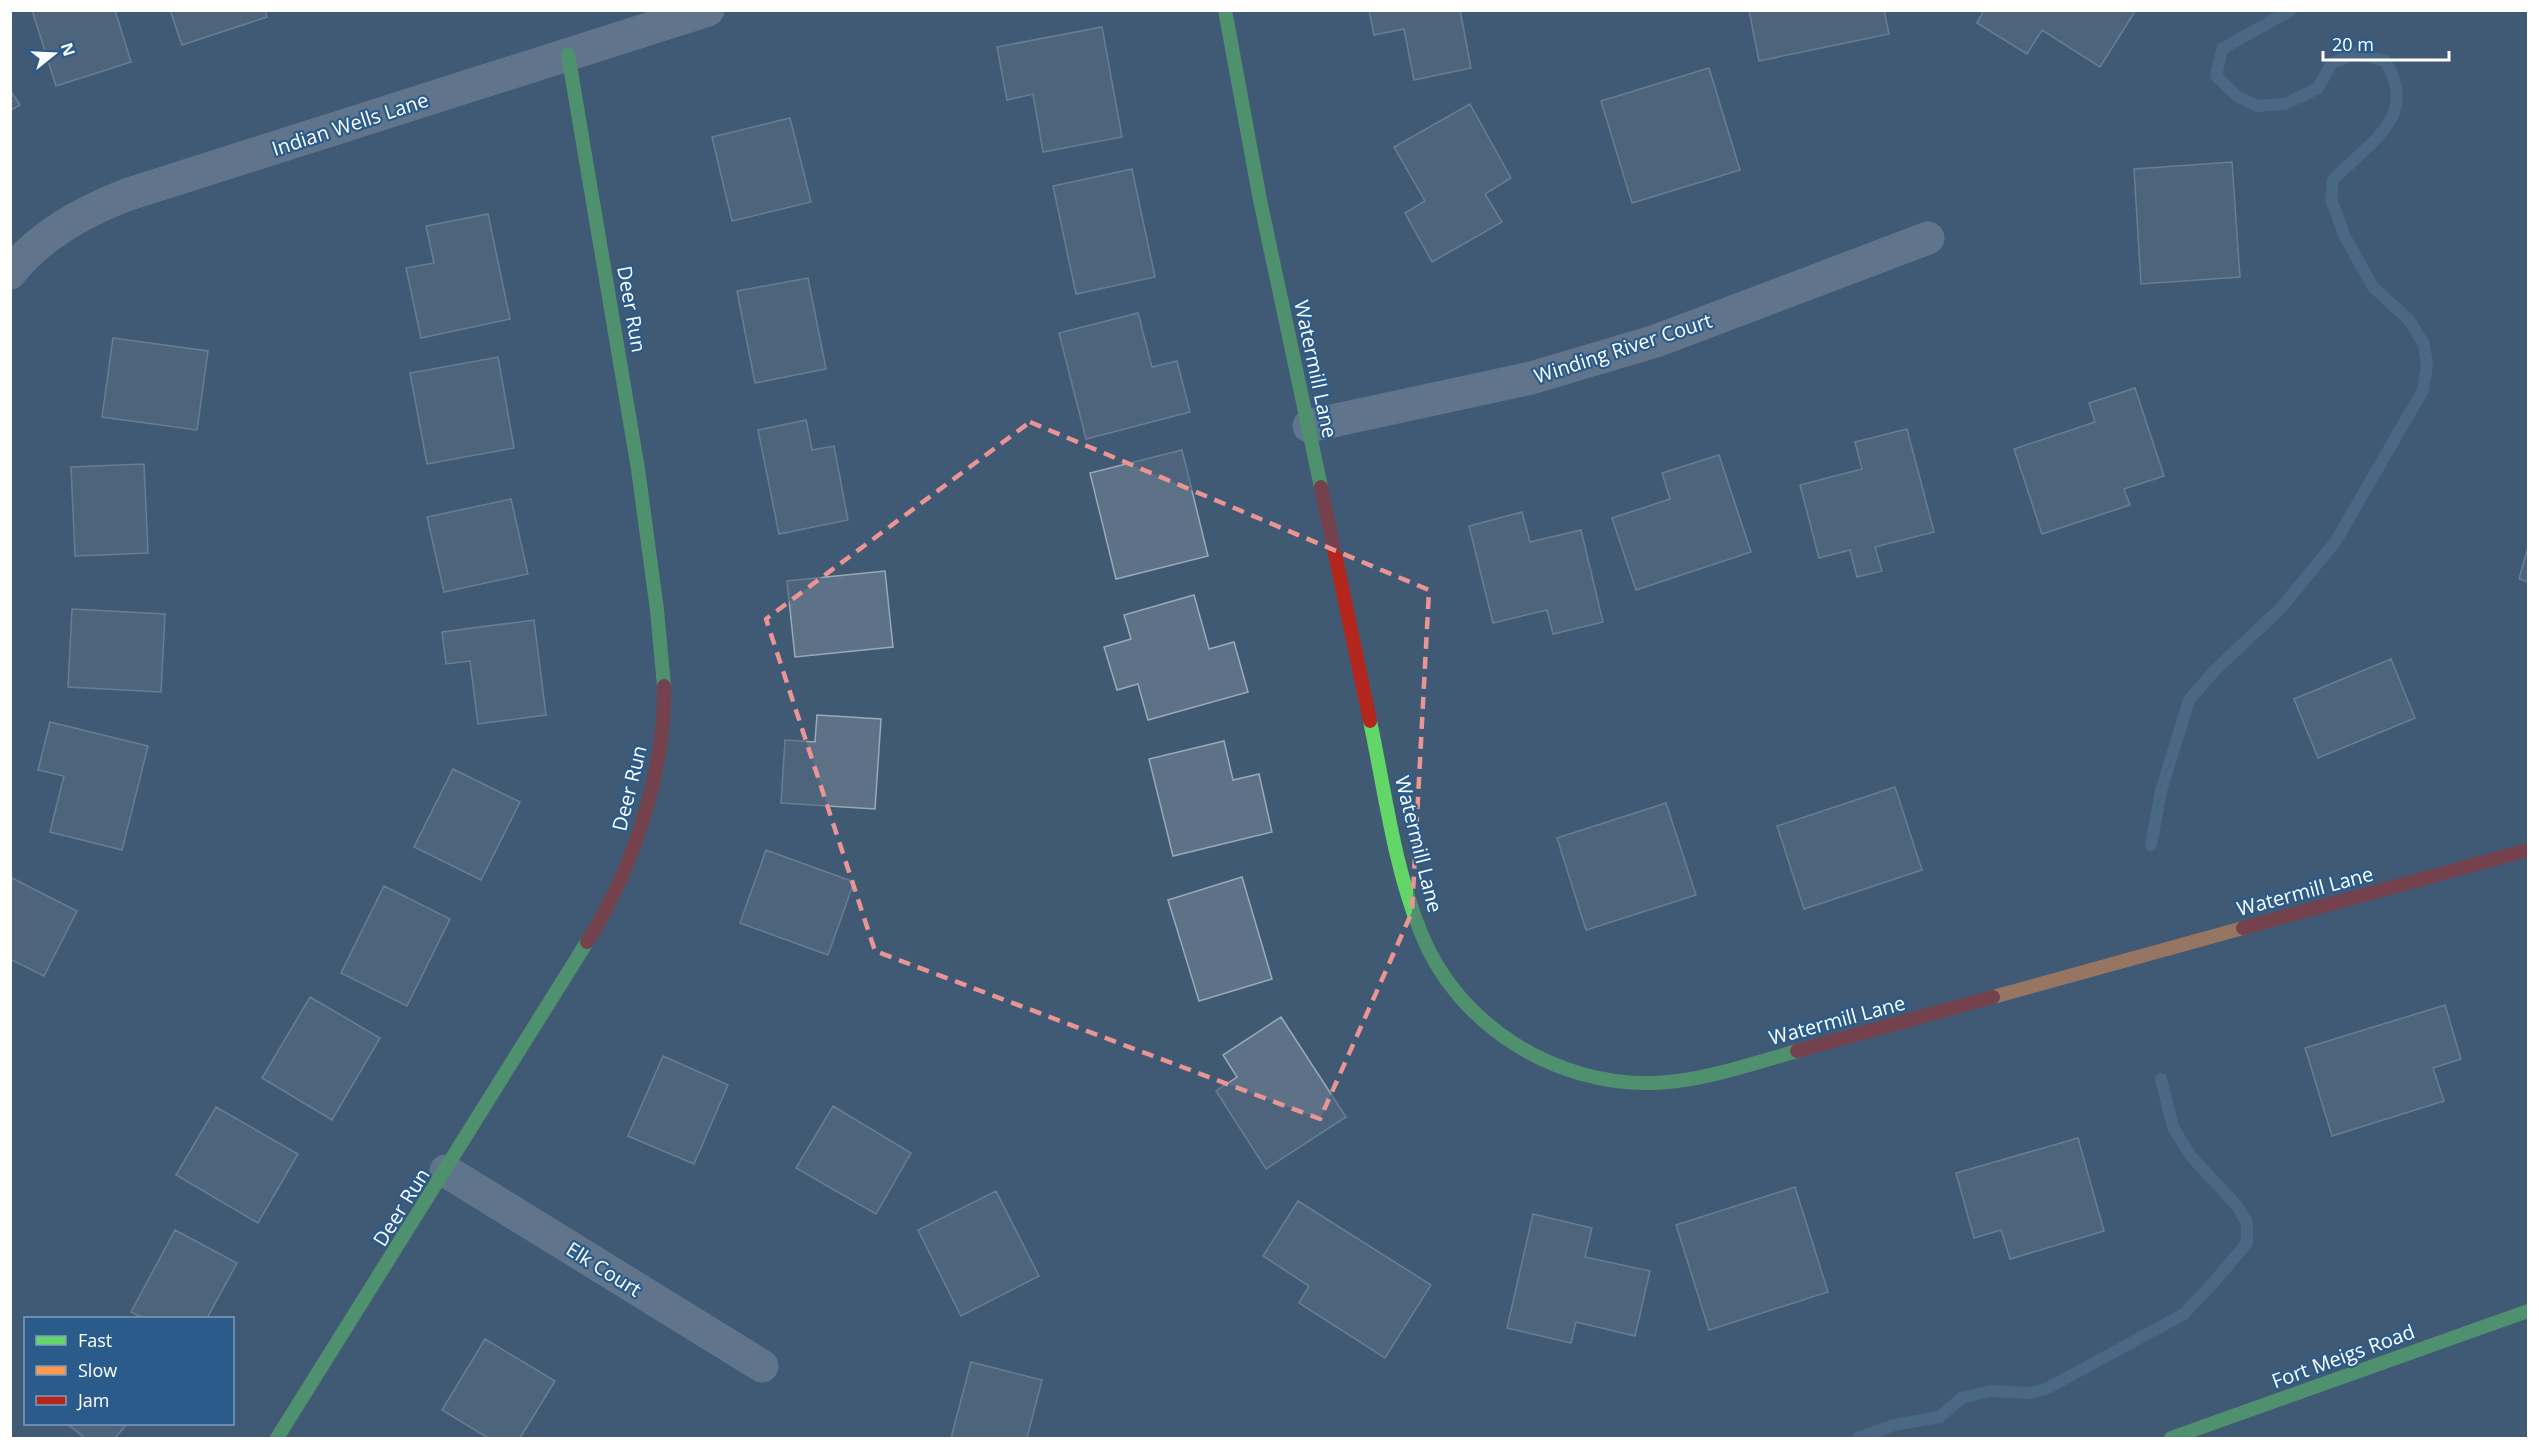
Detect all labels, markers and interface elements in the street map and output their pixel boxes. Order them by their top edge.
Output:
north arrow [24,24,84,84]
scale bar [2323,24,2449,62]
text: 20 m [2332,32,2374,56]
text: N [56,40,81,59]
street label: Indian Wells Lane [268,86,432,162]
street label: Deer Run [611,264,653,354]
street label: Watermill Lane [1288,298,1344,440]
street label: Winding River Court [1531,306,1715,390]
street label: Deer Run [605,742,653,834]
street label: Watermill Lane [1389,773,1449,915]
street label: Watermill Lane [2234,860,2376,922]
street label: Watermill Lane [1766,989,1908,1051]
street label: Deer Run [366,1163,436,1251]
street label: Elk Court [561,1235,647,1303]
legend [24,1317,234,1425]
street label: Fort Meigs Road [2268,1318,2418,1394]
text: Fast [78,1328,112,1352]
text: Slow [78,1358,117,1382]
text: Jam [76,1388,110,1412]

